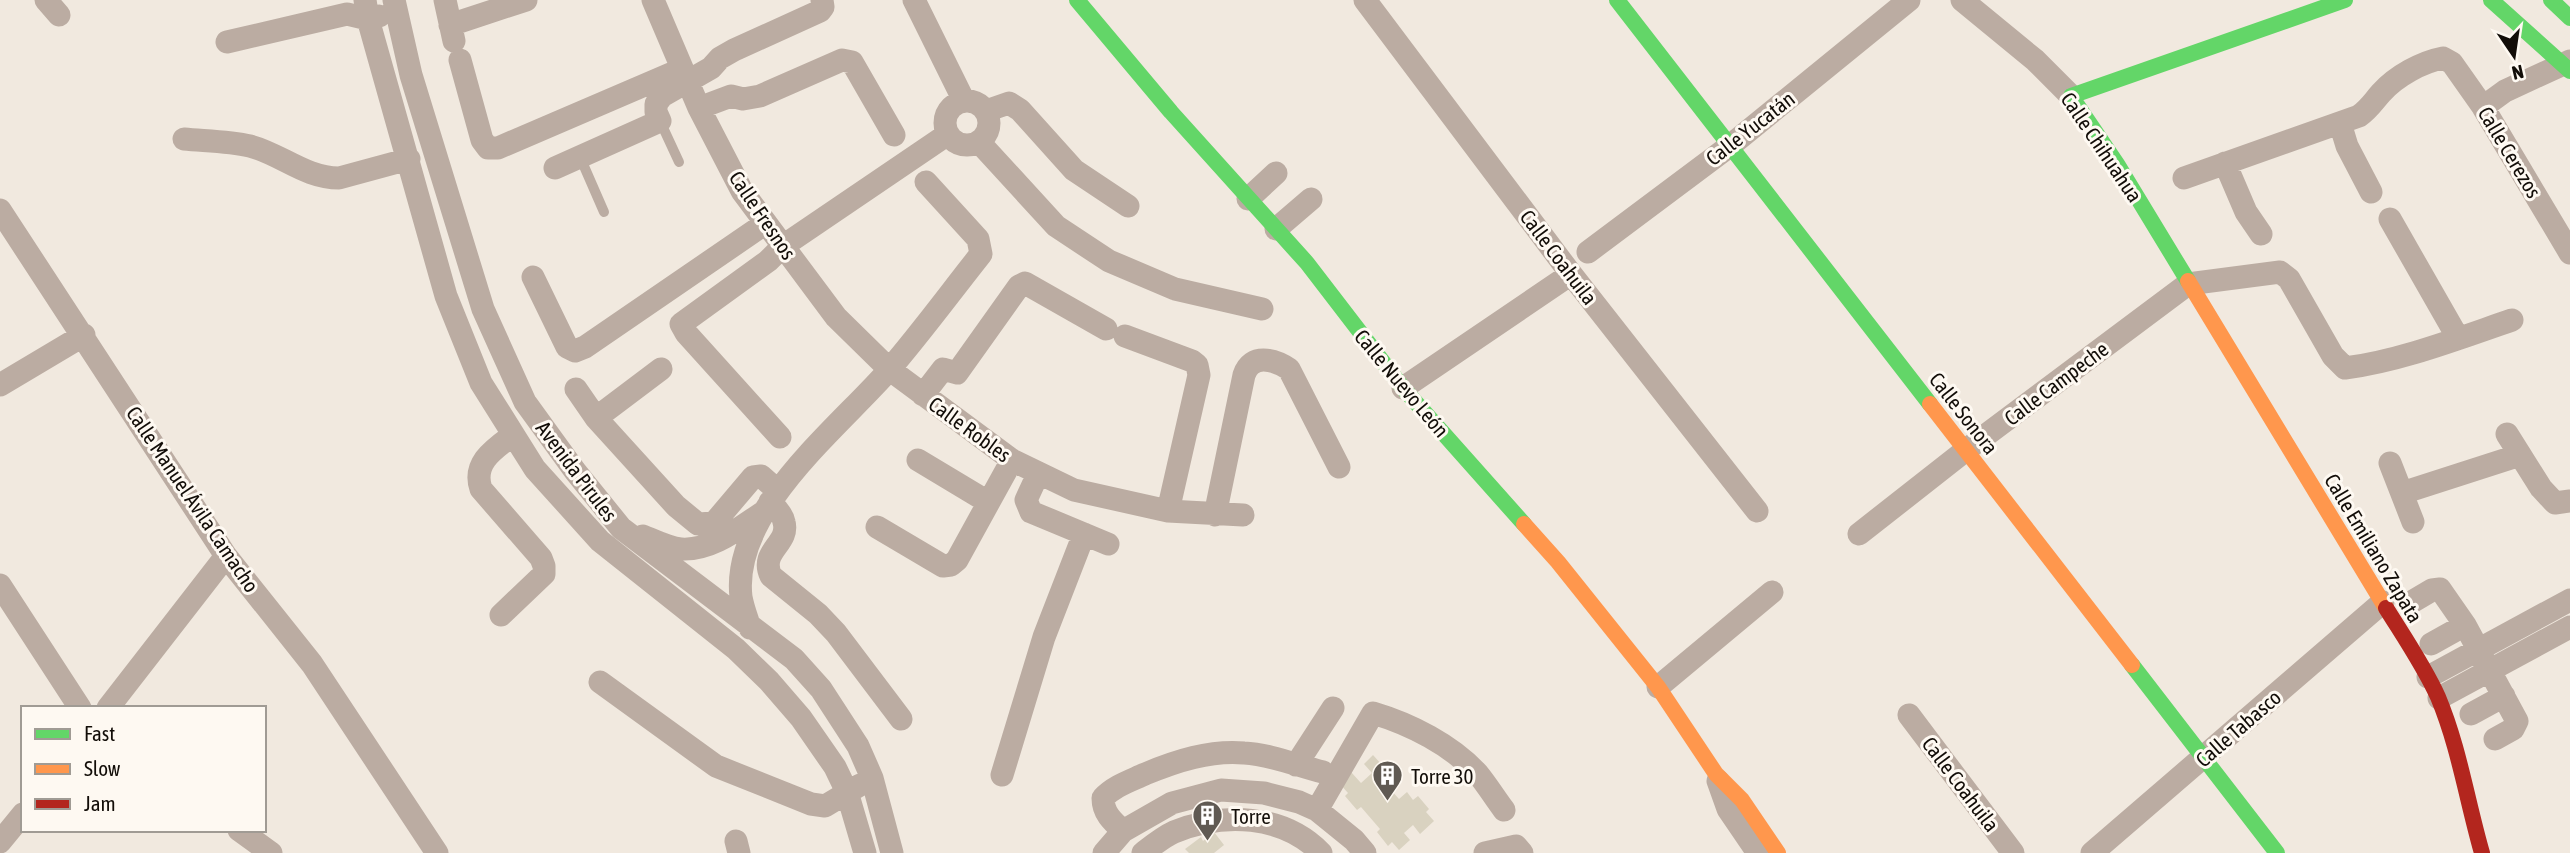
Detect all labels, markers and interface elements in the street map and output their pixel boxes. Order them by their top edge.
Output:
north arrow [2479,21,2549,91]
text: N [2510,61,2526,85]
street label: Calle Yucatán [1701,86,1799,170]
street label: Calle Chihuahua [2056,88,2148,206]
street label: Calle Cerezos [2473,102,2547,202]
street label: Calle Fresnos [725,166,801,264]
street label: Calle Coahuila [1516,205,1602,309]
street label: Calle Nuevo León [1350,324,1454,442]
street label: Calle Campeche [1999,336,2113,430]
street label: Calle Sonora [1925,367,2003,459]
street label: Calle Robles [924,391,1016,467]
street label: Calle Manuel Ávila Camacho [122,402,264,596]
street label: Avenida Pirules [532,416,622,526]
street label: Calle Emiliano Zapata [2320,469,2428,627]
street label: Calle Tabasco [2191,685,2285,771]
legend [21,706,266,832]
text: Fast [84,721,115,745]
street label: Calle Coahuila [1918,732,2004,836]
text: Slow [84,756,121,780]
building icon: Torre 30 [1371,759,1405,803]
place label: Torre 30 [1411,764,1473,788]
text: Jam [84,791,116,815]
building icon: Torre [1191,799,1225,843]
place label: Torre [1231,804,1271,828]

